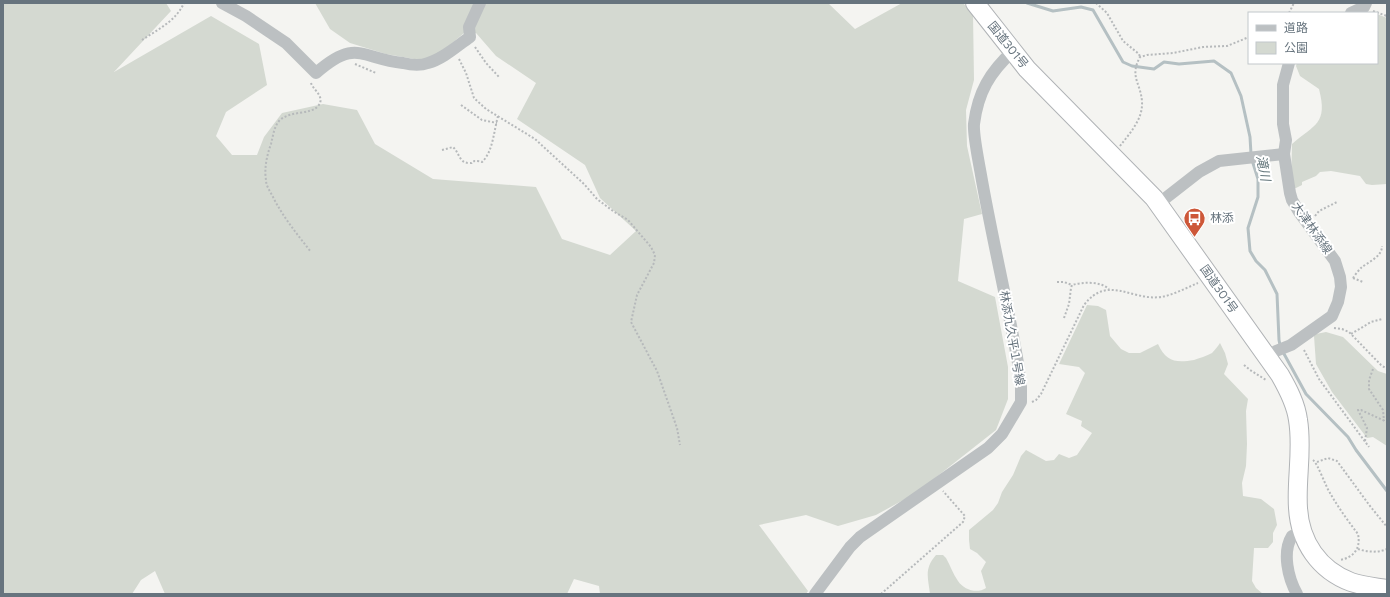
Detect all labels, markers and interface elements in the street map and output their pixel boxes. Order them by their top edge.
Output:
legend [1248,12,1378,64]
street label: 国道301号 [986,18,1032,70]
text: 道路 [1284,20,1308,34]
text: 公園 [1284,40,1308,54]
water label: 滝川 [1254,154,1275,184]
street label: 大津林添線 [1290,199,1336,256]
bus stop icon: 林添 [1181,205,1207,238]
place label: 林添 [1210,210,1234,224]
street label: 国道301号 [1198,262,1242,315]
street label: 林添九久平１号線 [998,289,1028,386]

